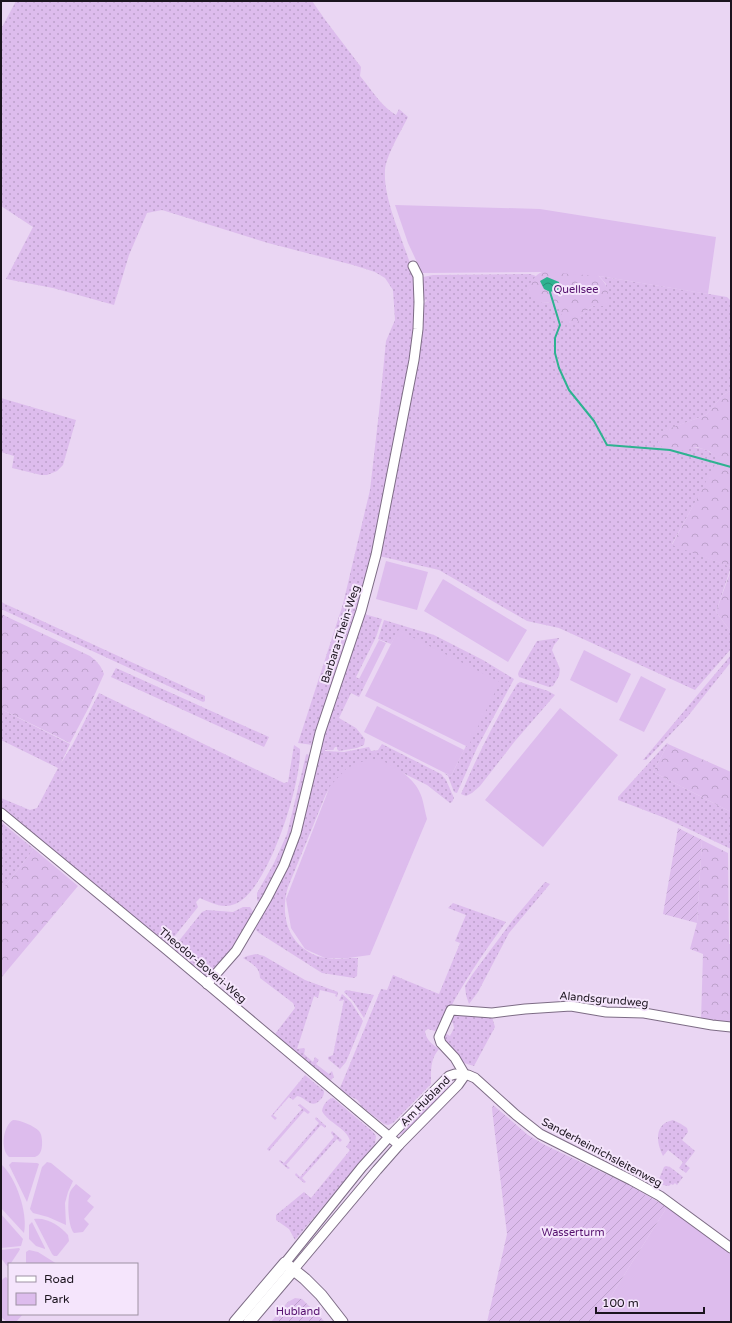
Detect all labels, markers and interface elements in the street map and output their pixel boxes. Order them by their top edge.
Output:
park label: Quellsee [554,283,598,296]
street label: Barbara-Thein-Weg [318,583,363,685]
street label: Theodor-Boveri-Weg [156,925,249,1006]
street label: Alandsgrundweg [559,989,649,1010]
street label: Am Hubland [398,1074,453,1129]
street label: Sanderheinrichsleitenweg [539,1115,664,1190]
park label: Wasserturm [541,1226,605,1239]
legend [8,1263,138,1315]
text: Road [44,1272,74,1286]
scale bar [596,1289,704,1315]
text: Park [44,1292,70,1306]
text: 100 m [602,1296,639,1310]
park label: Hubland [276,1305,320,1318]

